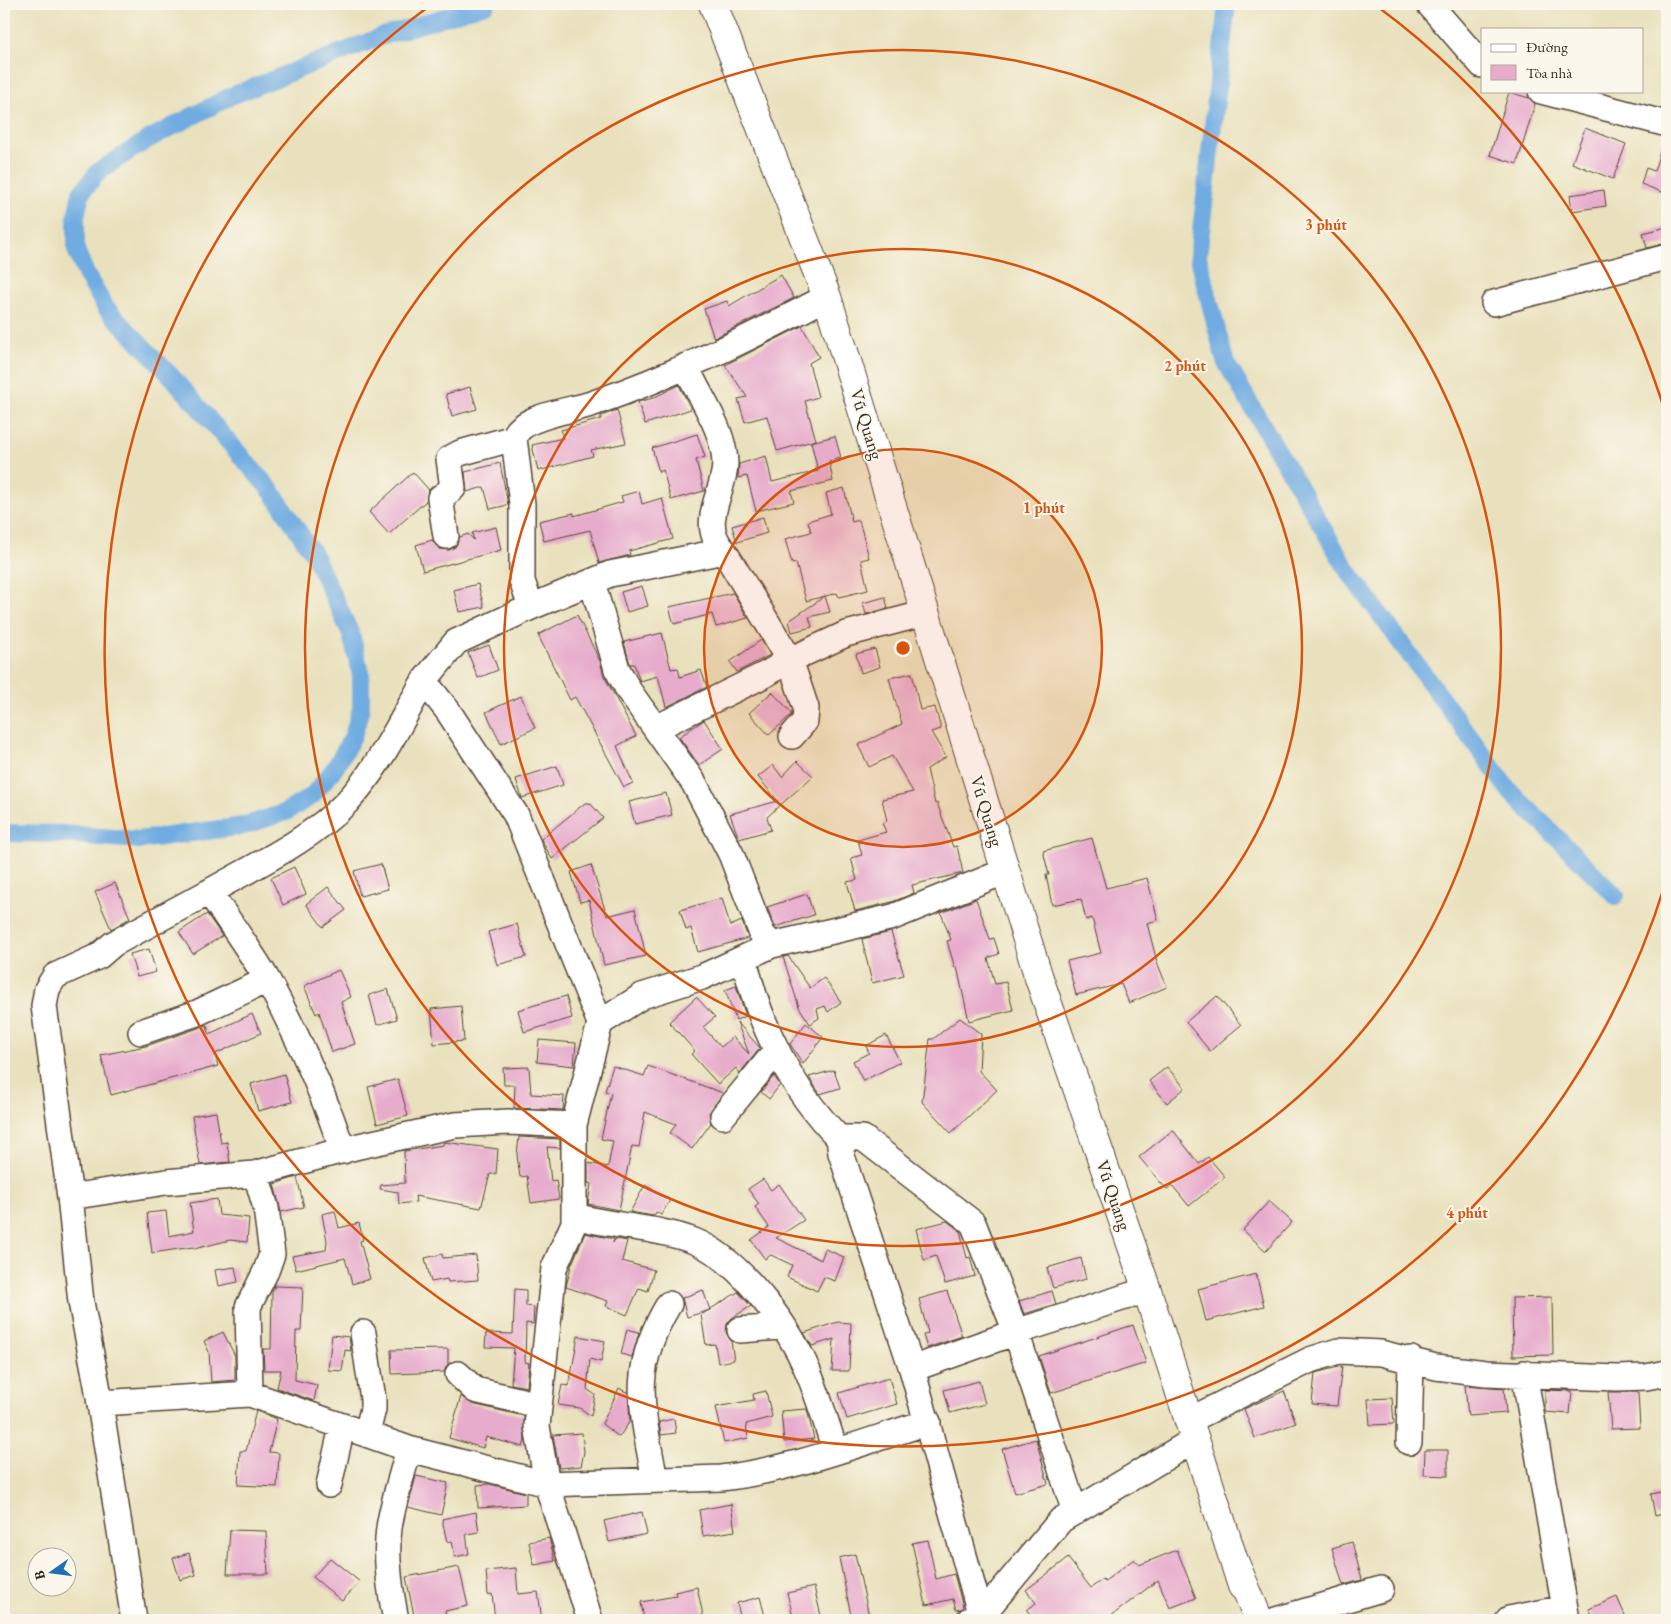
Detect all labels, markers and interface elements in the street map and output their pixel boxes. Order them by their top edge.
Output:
legend [1481,28,1644,92]
text: Đường [1526,37,1568,56]
text: Tòa nhà [1526,63,1572,82]
text: 3 phút [1305,215,1347,234]
text: 2 phút [1164,356,1206,375]
street label: Vũ Quang [845,386,889,462]
text: 1 phút [1023,498,1065,517]
centre of rings [894,639,912,657]
street label: Vũ Quang [965,773,1009,849]
street label: Vũ Quang [1091,1157,1137,1233]
text: 4 phút [1446,1203,1488,1222]
north arrow [28,1546,78,1596]
text: B [30,1568,49,1582]

